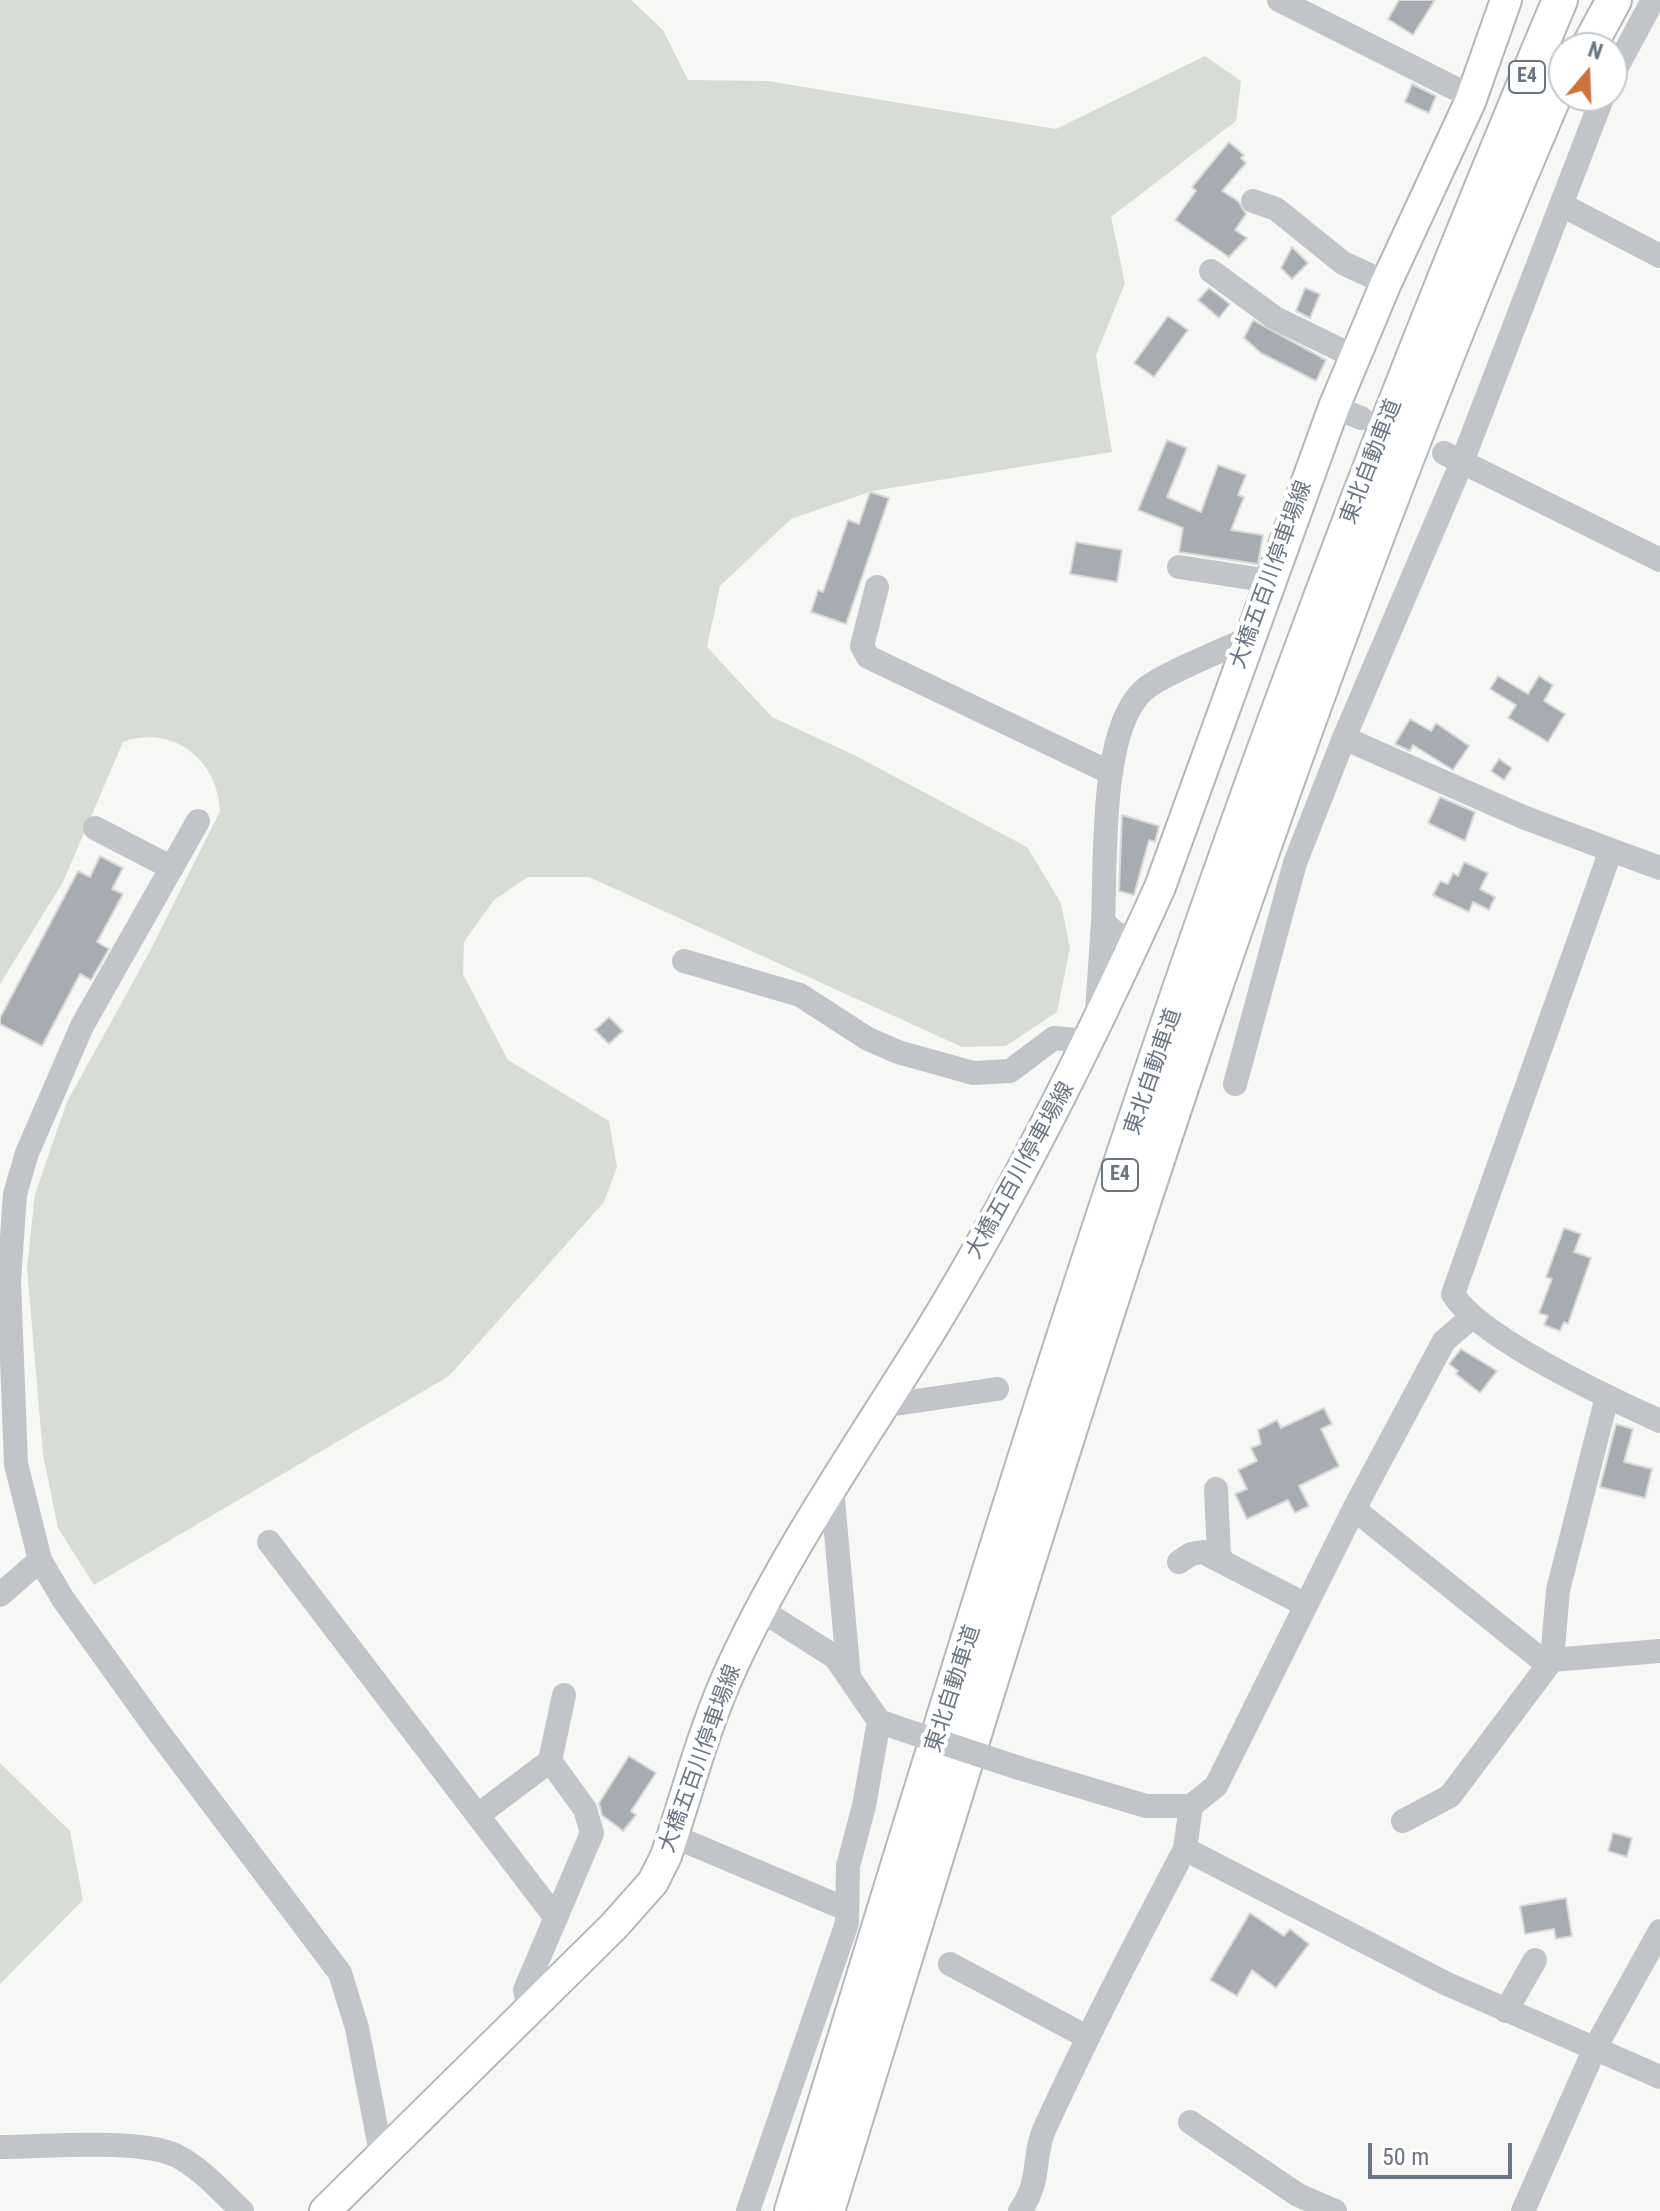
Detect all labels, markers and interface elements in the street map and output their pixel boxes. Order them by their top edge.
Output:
north arrow [1548,32,1628,112]
text: N [1585,37,1606,65]
road number: E4 [1509,61,1545,93]
street label: 東北自動車道 [1336,396,1408,528]
street label: 大橋五百川停車場線 [1226,477,1318,673]
street label: 東北自動車道 [1120,1005,1188,1139]
street label: 大橋五百川停車場線 [961,1078,1081,1264]
road number: E4 [1102,1159,1138,1191]
street label: 東北自動車道 [921,1622,987,1756]
street label: 大橋五百川停車場線 [655,1661,747,1857]
scale bar [1372,2127,1516,2177]
text: 50 m [1382,2143,1429,2171]

